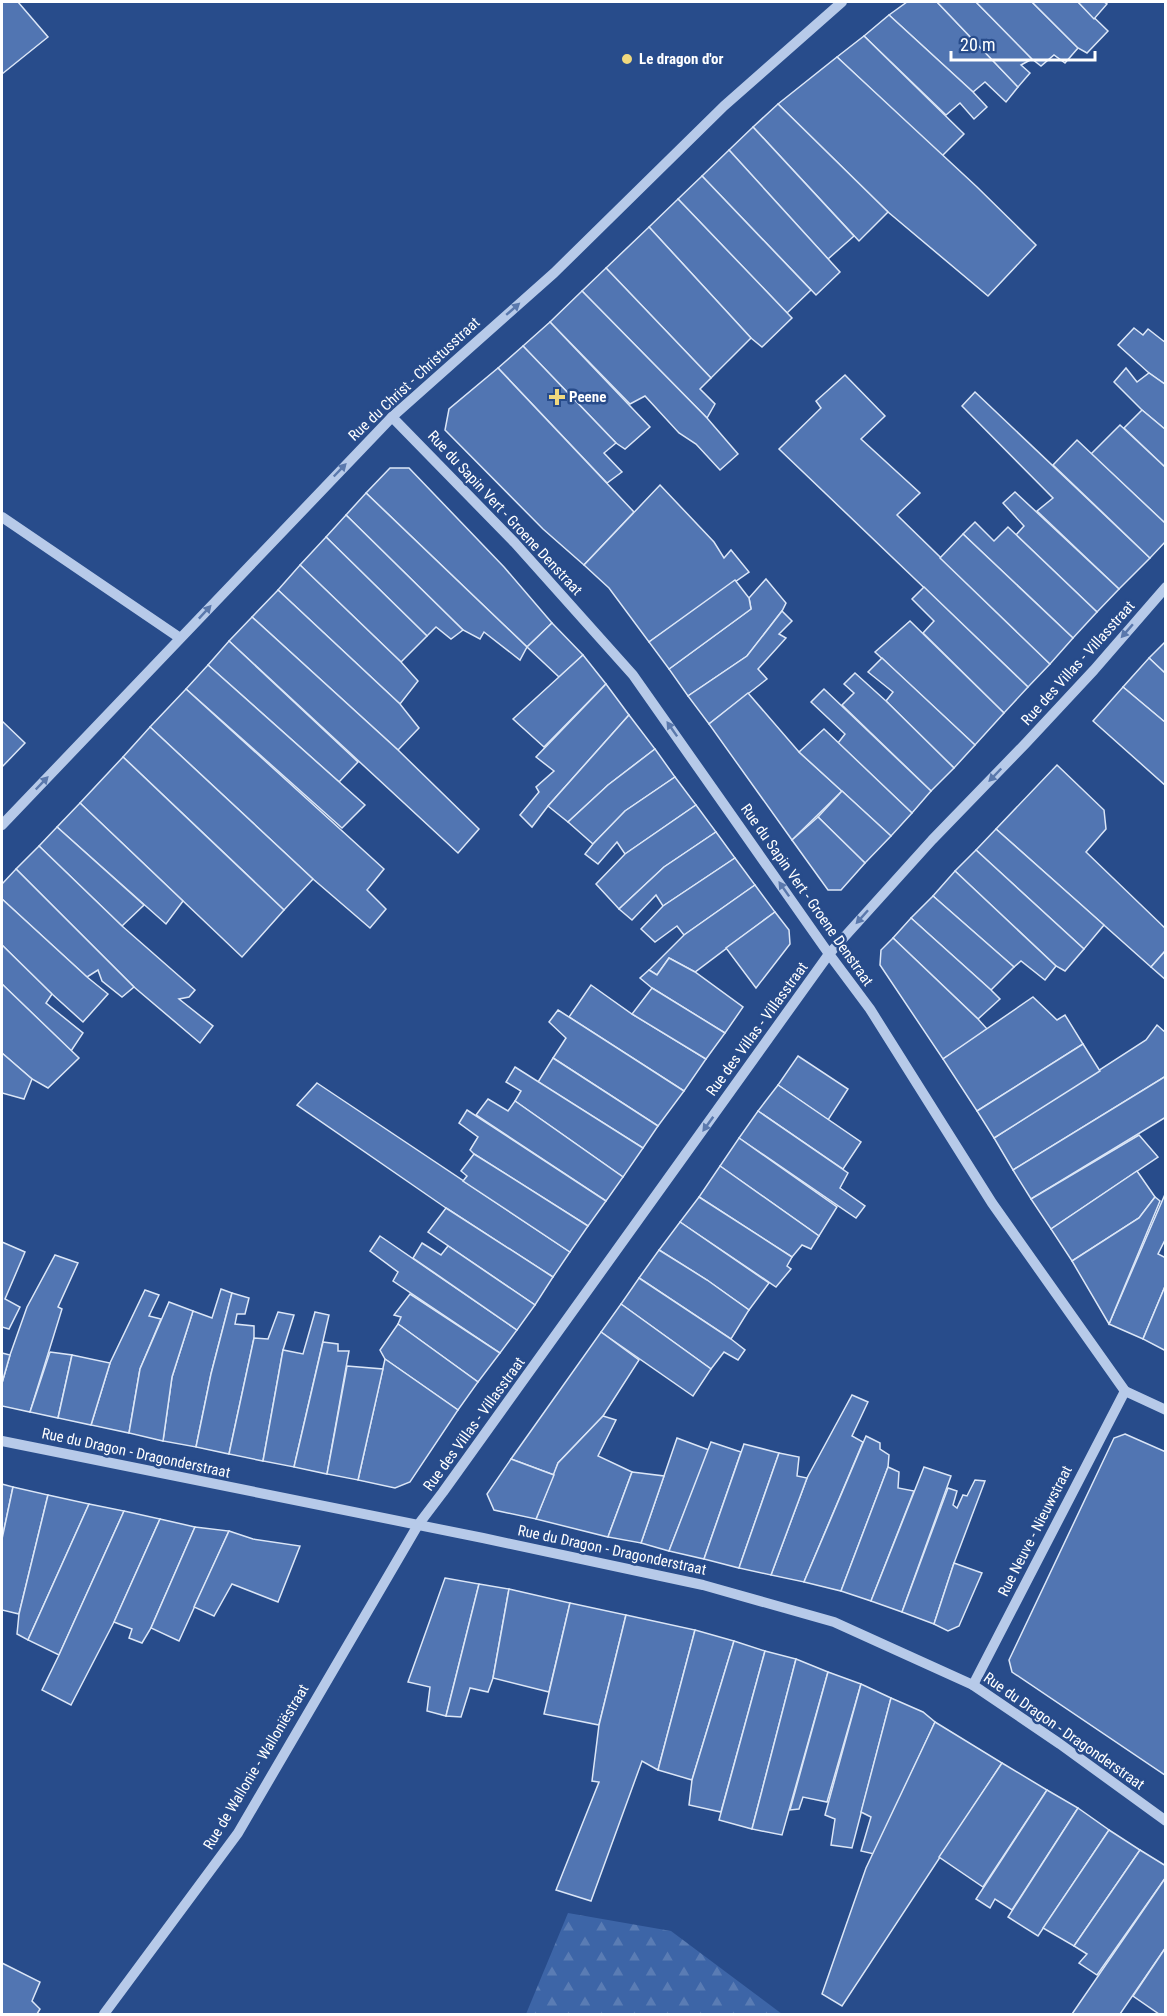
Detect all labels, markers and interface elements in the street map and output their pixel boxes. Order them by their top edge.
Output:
scale bar [951,24,1095,62]
text: 20 m [960,34,995,55]
place label: Le dragon d'or [639,50,724,68]
marker: Le dragon d'or [620,52,634,66]
one-way arrow [505,303,520,316]
street label: Rue du Christ - Christusstraat [345,313,483,445]
place label: Peene [569,388,606,406]
marker: Peene [550,390,564,404]
street label: Rue du Sapin Vert - Groene Denstraat [424,427,586,599]
one-way arrow [333,463,347,478]
street label: Rue des Villas - Villasstraat [1017,597,1139,729]
one-way arrow [198,605,212,619]
one-way arrow [1121,623,1134,638]
one-way arrow [666,722,678,738]
one-way arrow [989,767,1003,781]
one-way arrow [35,776,49,791]
street label: Rue du Sapin Vert - Groene Denstraat [737,800,877,990]
one-way arrow [778,881,790,897]
one-way arrow [856,909,869,924]
street label: Rue des Villas - Villasstraat [702,959,812,1099]
one-way arrow [702,1115,714,1131]
street label: Rue des Villas - Villasstraat [419,1354,529,1494]
street label: Rue du Dragon - Dragonderstraat [40,1424,232,1482]
street label: Rue Neuve - Nieuwstraat [994,1463,1076,1599]
street label: Rue du Dragon - Dragonderstraat [516,1521,708,1579]
street label: Rue du Dragon - Dragonderstraat [980,1668,1148,1794]
street label: Rue de Wallonie - Walloniëstraat [199,1681,313,1853]

